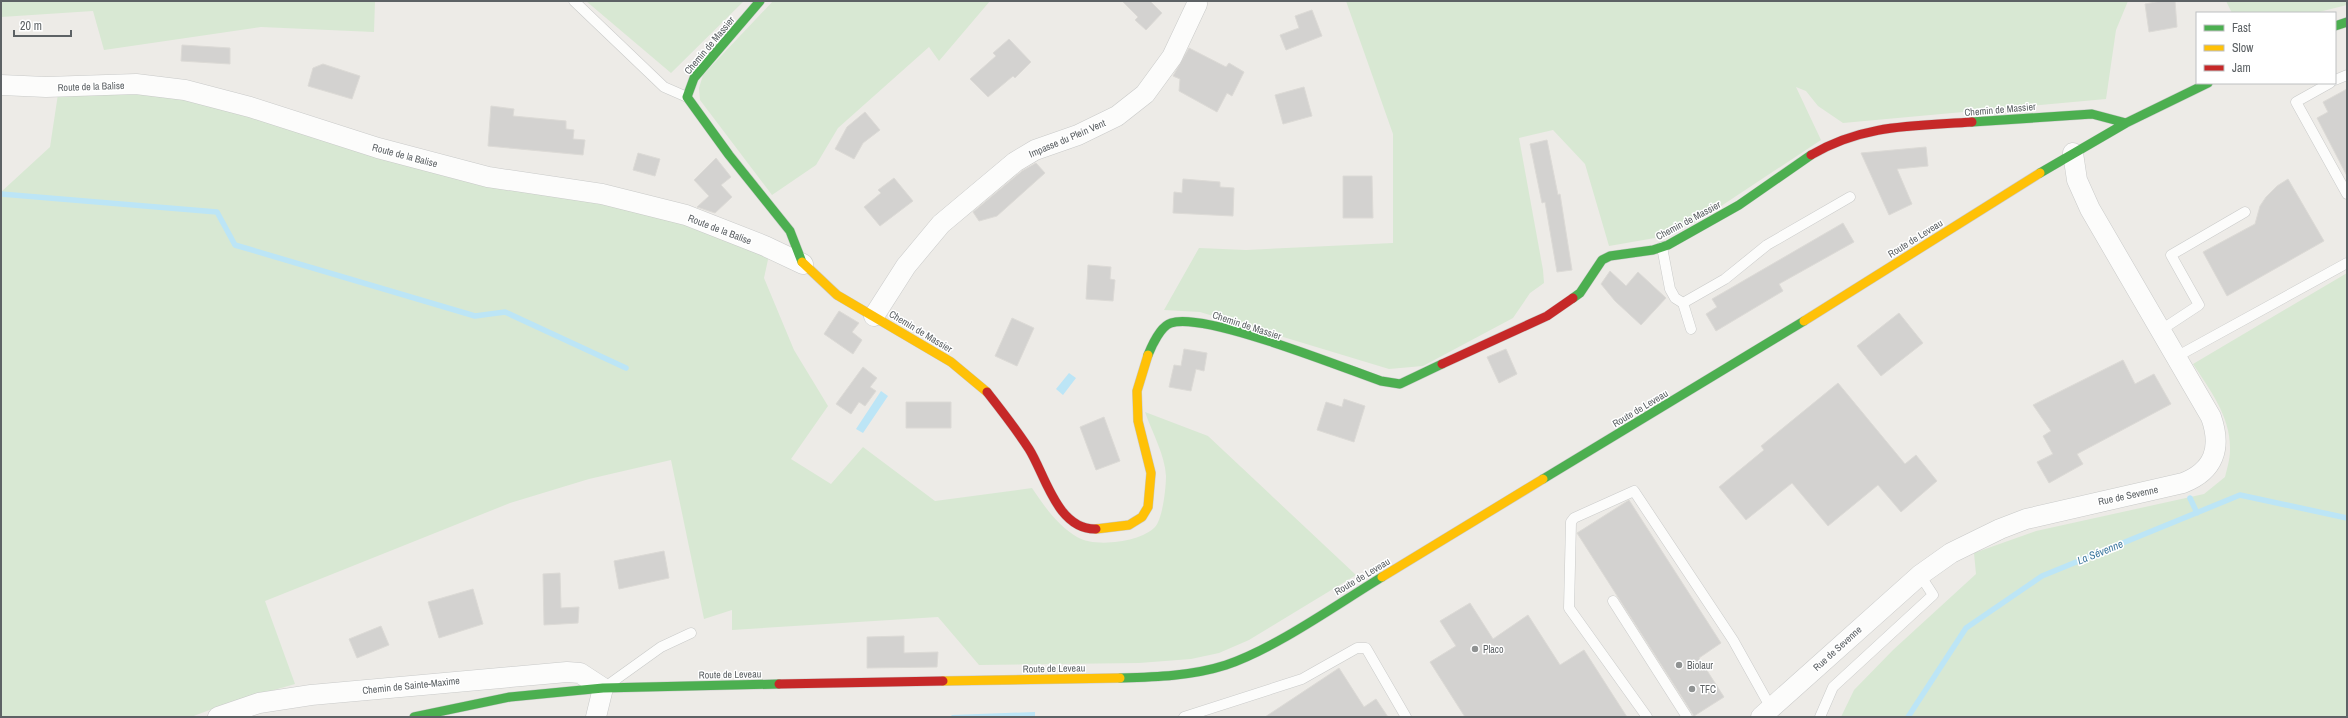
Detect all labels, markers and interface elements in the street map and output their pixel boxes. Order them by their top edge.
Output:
scale bar [14,12,71,38]
legend [2196,12,2336,84]
street label: Chemin de Massier [681,14,738,77]
text: 20 m [20,18,42,34]
text: Fast [2232,20,2251,36]
text: Slow [2232,40,2254,56]
text: Jam [2232,60,2251,76]
street label: Route de la Balise [57,79,125,94]
street label: Chemin de Massier [1964,100,2037,119]
street label: Impasse du Plein Vent [1027,116,1108,160]
street label: Route de la Balise [371,141,439,171]
street label: Chemin de Massier [1654,198,1723,243]
street label: Route de la Balise [686,211,754,248]
street label: Route de Leveau [1885,216,1945,260]
street label: Chemin de Massier [887,307,955,356]
street label: Chemin de Massier [1211,308,1283,343]
street label: Route de Leveau [1610,387,1670,430]
street label: Rue de Sevenne [2097,483,2160,508]
water label: La Sévenne [2075,536,2125,568]
street label: Route de Leveau [1332,555,1392,598]
street label: Rue de Sevenne [1810,623,1865,674]
place label: Placo [1483,643,1504,656]
marker: Placo [1470,644,1480,654]
place label: Biolaur [1687,659,1713,672]
marker: Biolaur [1674,660,1684,670]
street label: Route de Leveau [1023,661,1085,676]
street label: Route de Leveau [699,667,761,682]
street label: Chemin de Sainte-Maxime [362,674,461,697]
place label: TFC [1700,683,1716,696]
marker: TFC [1687,684,1697,694]

